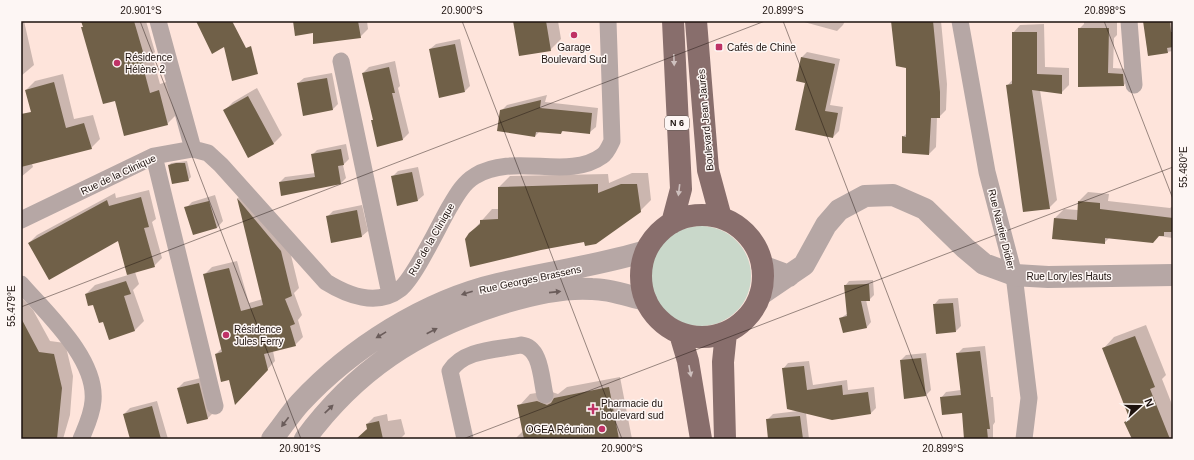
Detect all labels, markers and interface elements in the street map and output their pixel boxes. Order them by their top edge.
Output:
text: 20.901°S [120,5,162,16]
text: 20.900°S [441,5,483,16]
text: 20.899°S [762,5,804,16]
text: 20.898°S [1084,5,1126,16]
marker: Garage Boulevard Sud [569,30,579,40]
place label: Garage Boulevard Sud [541,42,607,65]
marker: Cafés de Chine [714,42,724,52]
place label: Cafés de Chine [727,42,796,53]
place label: Résidence Hélène 2 [125,52,173,75]
one-way arrow [671,54,678,66]
marker: Résidence Hélène 2 [112,58,122,68]
street label: Boulevard Jean Jaurès [696,69,715,171]
road number: N 6 [665,116,689,130]
text: 55.480°E [1178,146,1189,188]
street label: Rue de la Clinique [79,152,158,197]
one-way arrow [676,184,683,196]
street label: Rue Nantier Didier [986,188,1017,271]
street label: Rue de la Clinique [406,201,457,277]
street label: Rue Georges Brassens [478,263,582,296]
street label: Rue Lory les Hauts [1026,271,1112,282]
text: 55.479°E [6,285,17,327]
one-way arrow [549,289,561,295]
one-way arrow [460,290,472,296]
place label: Résidence Jules Ferry [234,324,283,347]
one-way arrow [426,328,438,334]
marker: Résidence Jules Ferry [221,330,231,340]
one-way arrow [376,331,386,339]
one-way arrow [688,365,694,377]
north arrow [1120,386,1160,426]
text: N [1142,397,1156,408]
place label: Pharmacie du boulevard sud [601,398,664,421]
one-way arrow [324,404,334,413]
marker: Pharmacie du boulevard sud [588,404,598,414]
one-way arrow [281,417,289,428]
place label: OGEA Réunion [526,424,594,435]
marker: OGEA Réunion [597,424,607,434]
text: 20.901°S [279,443,321,454]
text: 20.900°S [601,443,643,454]
text: 20.899°S [922,443,964,454]

